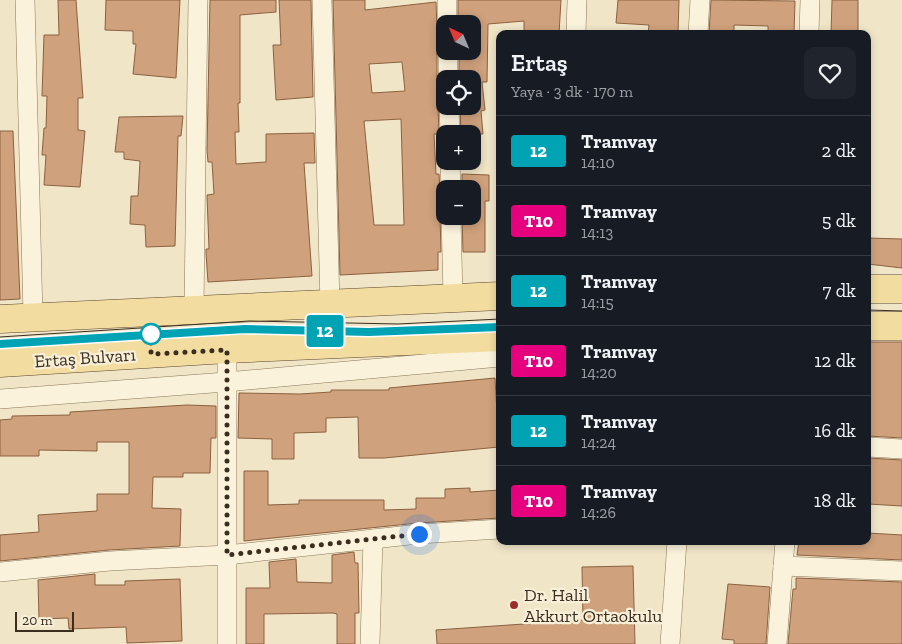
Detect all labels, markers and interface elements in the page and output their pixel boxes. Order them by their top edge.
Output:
north arrow [436,15,481,60]
map controls [436,15,481,225]
button: heart [804,47,856,99]
text: Ertaş [511,48,568,77]
button: locate [436,70,481,115]
text: Yaya · 3 dk · 170 m [511,82,633,101]
button: + [436,125,481,170]
text: Tramvay [581,130,657,153]
text: 2 dk [822,139,856,162]
text: 12 [530,140,547,162]
text: 14:10 [581,153,615,172]
button: − [436,180,481,225]
text: Tramvay [581,200,657,223]
text: 5 dk [822,209,856,232]
text: T10 [524,210,553,232]
text: 14:13 [581,223,613,242]
text: Tramvay [581,270,657,293]
text: 7 dk [822,279,856,302]
text: 12 [530,280,547,302]
text: 14:15 [581,293,614,312]
line badge: 12 [302,315,348,347]
text: 12 [317,320,333,342]
unlabelled marker [140,323,162,345]
text: Tramvay [581,340,657,363]
street label: Ertaş Bulvarı [34,343,136,373]
text: 12 dk [814,349,856,372]
text: T10 [524,350,553,372]
text: 14:20 [581,363,617,382]
text: Tramvay [581,410,657,433]
text: 16 dk [814,419,856,442]
text: 12 [530,420,547,442]
text: 14:24 [581,433,616,452]
text: Tramvay [581,480,657,503]
text: 18 dk [814,489,856,512]
text: T10 [524,490,553,512]
text: 14:26 [581,503,616,522]
your location [407,522,432,547]
place label: Dr. Halil Akkurt Ortaokulu [524,584,662,627]
marker: Dr. Halil Akkurt Ortaokulu [508,599,520,611]
scale bar [15,609,74,632]
text: 20 m [22,612,53,629]

